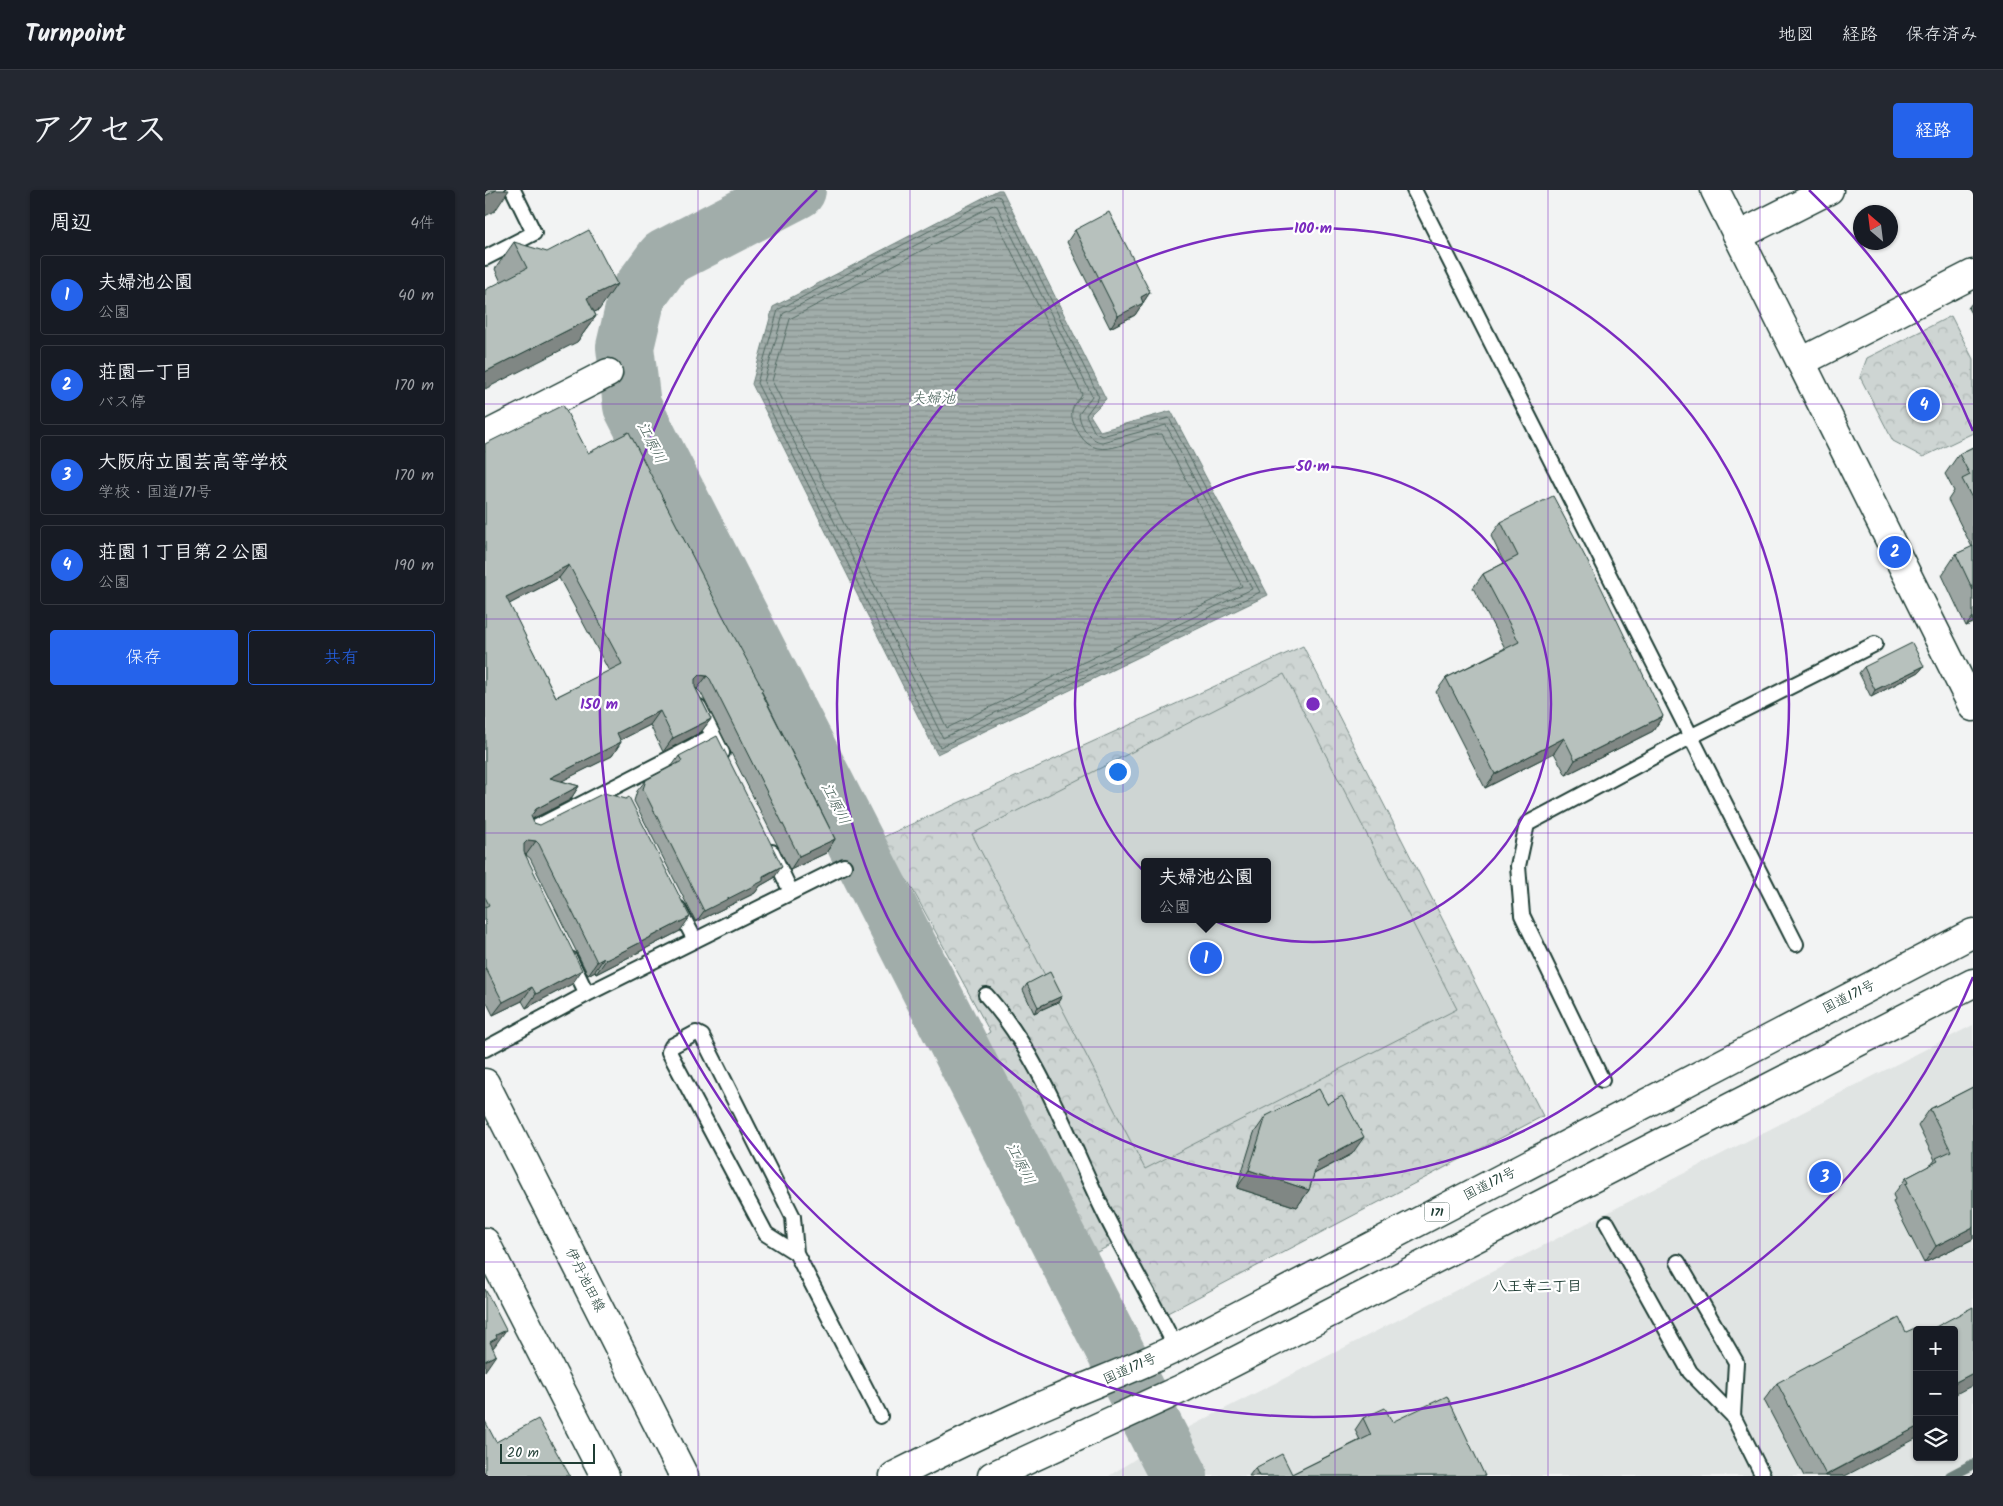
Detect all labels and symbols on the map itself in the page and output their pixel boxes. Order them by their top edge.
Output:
north arrow [1853,205,1898,250]
text: 100 m [1294,217,1332,241]
pin: 4 [1908,386,1940,424]
water label: 夫婦池 [910,387,956,411]
water label: 江原川 [630,417,672,469]
text: 50 m [1295,455,1330,479]
pin: 2 [1879,533,1911,571]
text: 150 m [580,693,618,717]
centre of rings [1304,695,1322,713]
your location [1105,759,1131,785]
water label: 江原川 [814,778,856,830]
pin: 1 [1190,939,1222,977]
street label: 国道171号 [1819,974,1879,1020]
water label: 江原川 [999,1138,1041,1190]
pin: 3 [1809,1158,1841,1196]
street label: 国道171号 [1460,1161,1520,1207]
road number: 171 [1425,1202,1449,1222]
street label: 伊丹池田線 [559,1244,611,1316]
district label: 八王寺二丁目 [1492,1275,1582,1299]
street label: 国道171号 [1099,1347,1161,1391]
scale bar [500,1441,595,1464]

